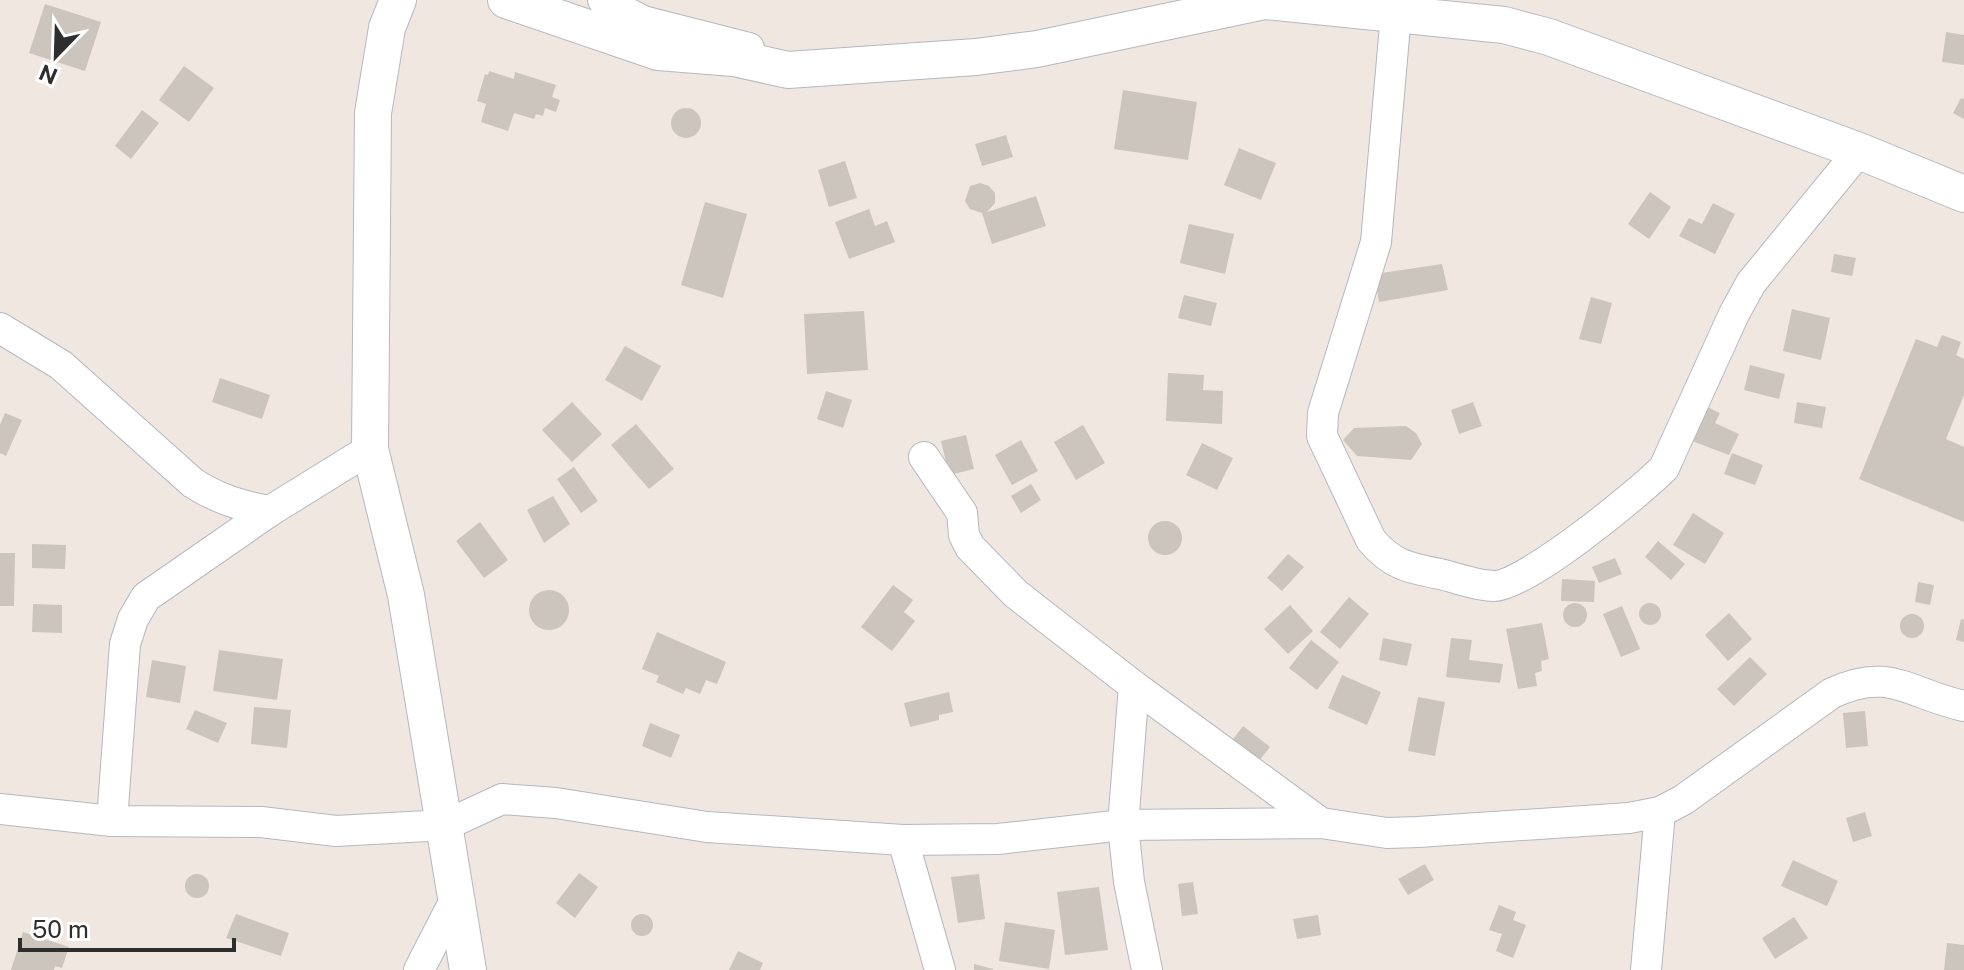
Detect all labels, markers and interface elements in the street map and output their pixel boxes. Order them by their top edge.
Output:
north arrow [16,16,96,96]
text: N [35,59,61,90]
scale bar [20,902,234,952]
text: 50 m [32,915,89,943]

